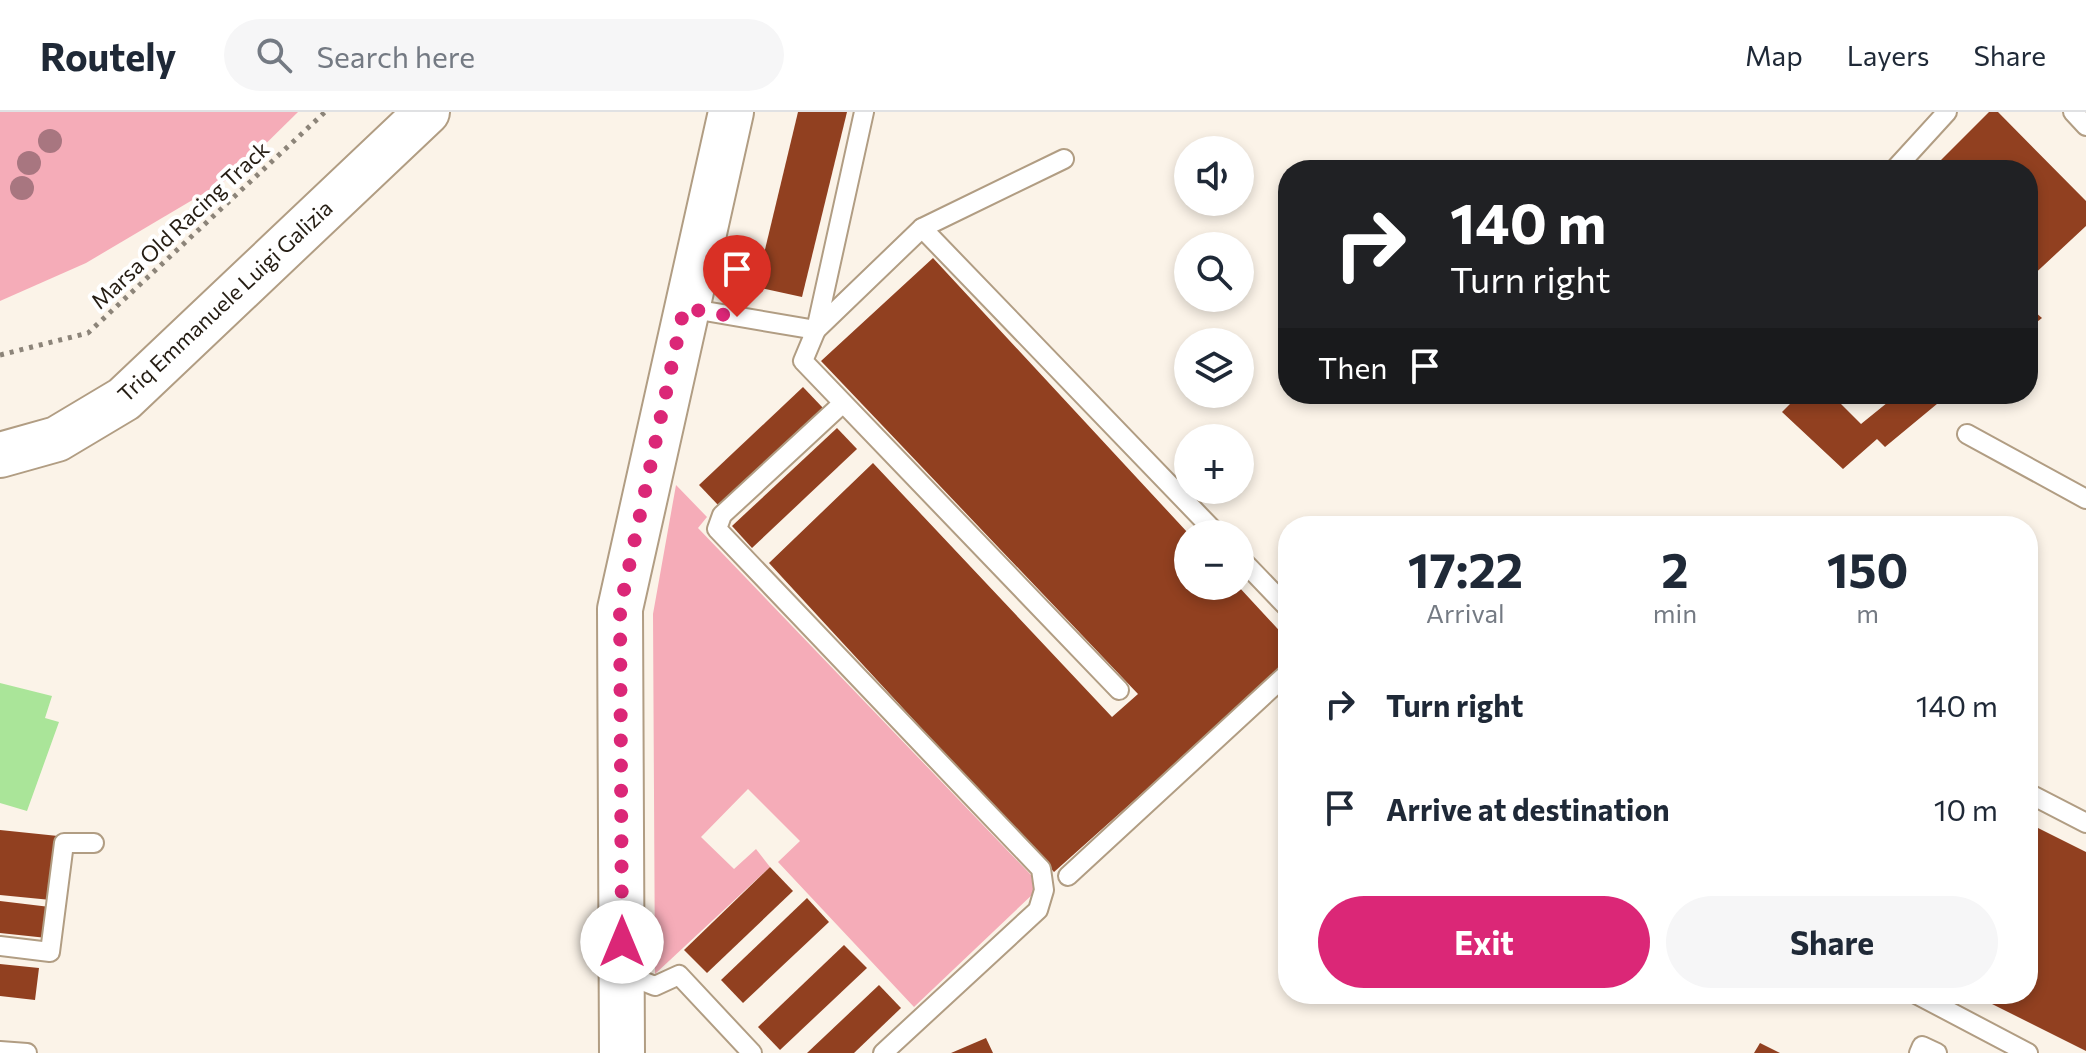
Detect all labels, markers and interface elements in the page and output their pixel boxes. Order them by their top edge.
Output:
search box [224,19,784,91]
text: Routely [40,32,176,79]
icon: search [252,33,296,77]
text: Search here [316,37,475,74]
text: Map [1745,38,1803,72]
text: Layers [1847,38,1929,72]
text: Share [1973,38,2046,72]
street label: Marsa Old Racing Track [85,135,274,314]
map controls [1174,136,1254,600]
button: sound [1174,136,1254,216]
text: 140 m [1450,187,1606,256]
icon: right [1318,192,1422,296]
street label: Triq Emmanuele Luigi Galizia [112,194,338,407]
button: search [1174,232,1254,312]
pin [703,235,771,317]
icon: arrive [715,247,759,291]
text: Turn right [1450,256,1611,300]
button: layers [1174,328,1254,408]
icon: arrive [1403,344,1447,388]
text: Then [1318,348,1387,385]
button: + [1174,424,1254,504]
button: − [1174,520,1254,600]
text: 17:22 [1408,539,1523,598]
text: 2 [1661,539,1689,598]
text: 150 [1827,539,1908,598]
text: Arrival [1426,597,1505,628]
text: min [1653,597,1697,628]
text: m [1856,597,1879,628]
icon: right [1318,682,1362,726]
text: Turn right [1386,686,1523,723]
text: 140 m [1916,686,1998,723]
icon: arrive [1318,786,1362,830]
text: Arrive at destination [1386,790,1670,827]
text: 10 m [1934,790,1998,827]
button: Exit [1318,896,1650,988]
button: Share [1666,896,1998,988]
position arrow [580,900,664,984]

